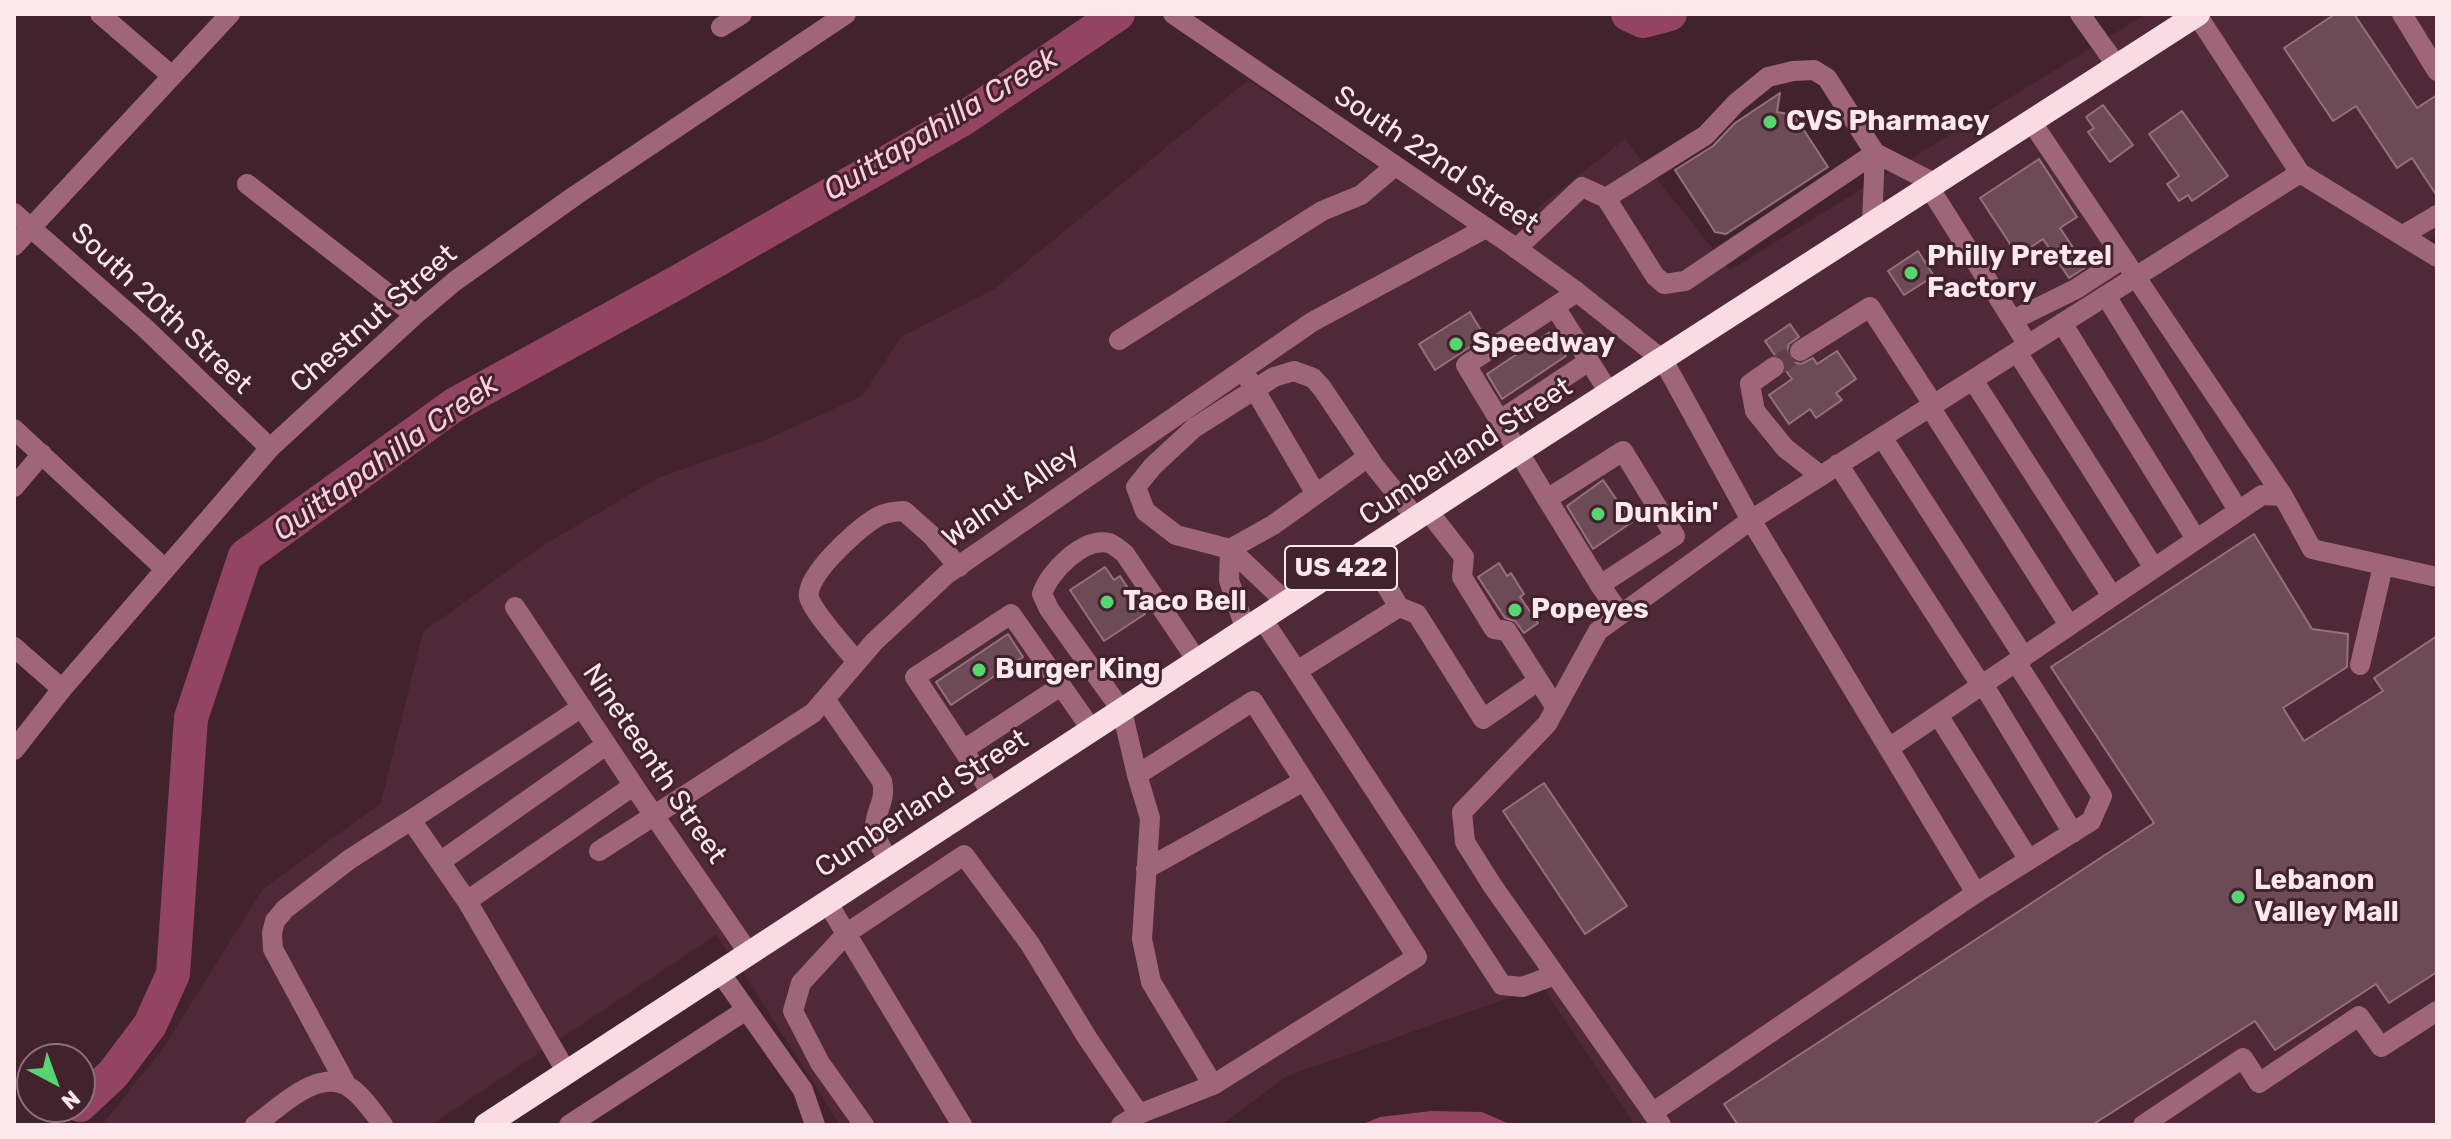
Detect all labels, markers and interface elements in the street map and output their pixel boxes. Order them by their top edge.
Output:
water label: Quittapahilla Creek [817,41,1065,209]
street label: South 22nd Street [1327,79,1545,241]
place label: CVS Pharmacy [1786,105,1990,139]
marker: CVS Pharmacy [1761,113,1779,131]
street label: South 20th Street [64,217,258,401]
street label: Chestnut Street [284,238,464,400]
place label: Philly Pretzel Factory [1927,240,2112,306]
marker: Philly Pretzel Factory [1902,264,1920,282]
place label: Speedway [1472,327,1615,361]
marker: Speedway [1447,335,1465,353]
water label: Quittapahilla Creek [266,367,506,549]
street label: Cumberland Street [1353,371,1579,533]
street label: Walnut Alley [936,437,1086,555]
place label: Dunkin' [1614,497,1719,531]
marker: Dunkin' [1589,505,1607,523]
road number: US 422 [1285,546,1397,590]
place label: Taco Bell [1123,585,1247,619]
marker: Taco Bell [1098,593,1116,611]
place label: Popeyes [1531,593,1649,627]
marker: Popeyes [1506,601,1524,619]
place label: Burger King [995,653,1161,687]
street label: Nineteenth Street [575,658,733,870]
marker: Burger King [970,661,988,679]
street label: Cumberland Street [809,723,1035,885]
place label: Lebanon Valley Mall [2254,864,2399,930]
marker: Lebanon Valley Mall [2229,888,2247,906]
north arrow [16,1043,96,1123]
text: N [56,1085,86,1115]

